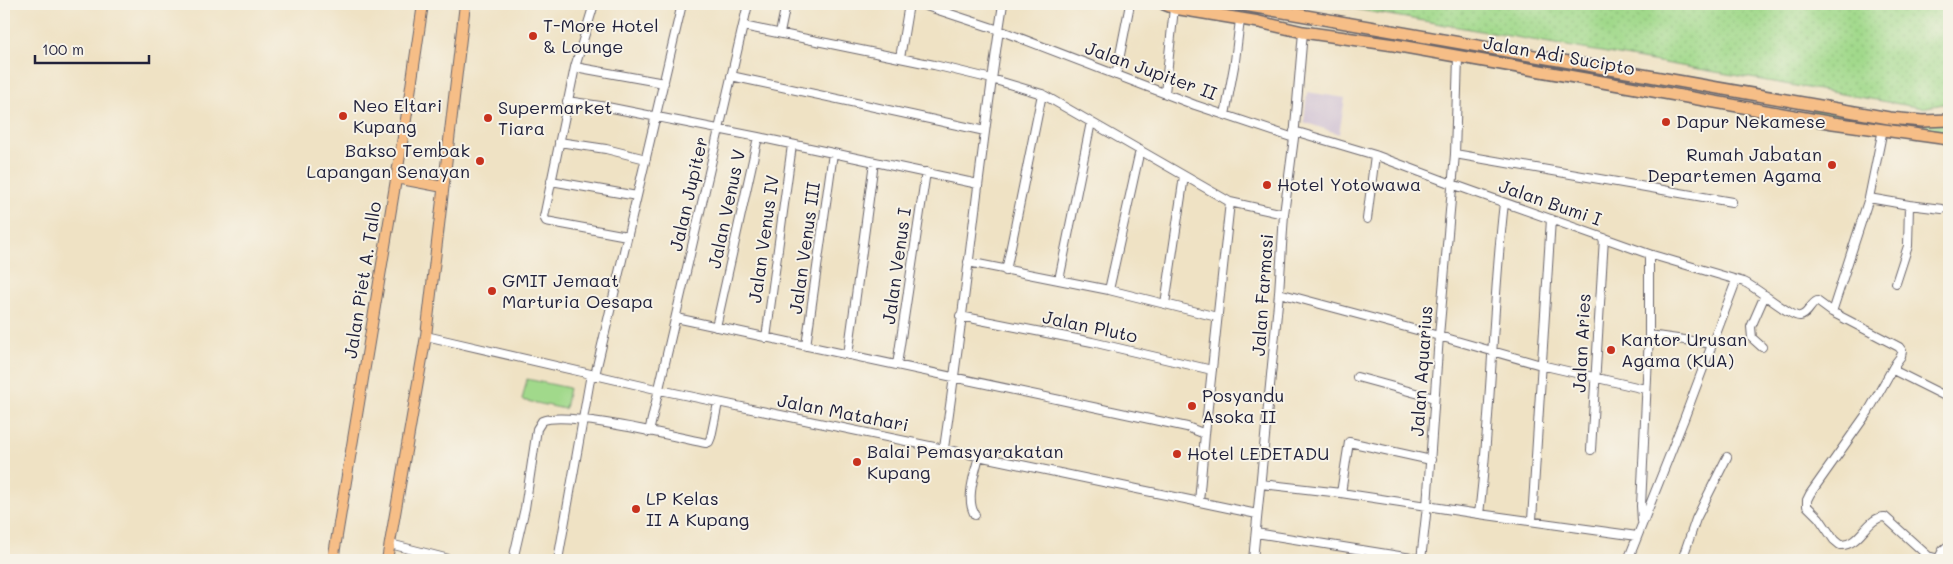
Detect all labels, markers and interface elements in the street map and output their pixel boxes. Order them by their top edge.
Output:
place label: T-More Hotel & Lounge [543,13,659,58]
marker: T-More Hotel & Lounge [527,30,539,42]
street label: Jalan Adi Sucipto [1482,30,1637,80]
scale bar [35,32,149,64]
street label: Jalan Jupiter II [1082,35,1221,105]
text: 100 m [42,39,84,59]
place label: Neo Eltari Kupang [353,93,442,138]
place label: Supermarket Tiara [498,95,612,140]
place label: Dapur Nekamese [1676,109,1826,133]
marker: Neo Eltari Kupang [337,110,349,122]
marker: Supermarket Tiara [482,112,494,124]
marker: Dapur Nekamese [1660,116,1672,128]
street label: Jalan Jupiter [663,134,713,253]
place label: Bakso Tembak Lapangan Senayan [307,138,470,183]
place label: Rumah Jabatan Departemen Agama [1647,142,1822,187]
street label: Jalan Venus V [702,147,750,271]
marker: Bakso Tembak Lapangan Senayan [474,155,486,167]
marker: Rumah Jabatan Departemen Agama [1826,159,1838,171]
place label: Hotel Yotowawa [1277,172,1421,196]
street label: Jalan Venus IV [742,173,784,304]
street label: Jalan Bumi I [1496,173,1605,231]
marker: Hotel Yotowawa [1261,179,1273,191]
street label: Jalan Venus III [783,180,825,316]
street label: Jalan Piet A. Tallo [338,199,386,360]
street label: Jalan Venus I [876,206,916,326]
street label: Jalan Farmasi [1246,233,1278,357]
place label: GMIT Jemaat Marturia Oesapa [502,268,654,313]
marker: GMIT Jemaat Marturia Oesapa [486,285,498,297]
street label: Jalan Aries [1566,293,1596,393]
street label: Jalan Pluto [1041,304,1140,348]
street label: Jalan Aquarius [1404,305,1438,437]
place label: Kantor Urusan Agama (KUA) [1621,327,1747,372]
marker: Kantor Urusan Agama (KUA) [1605,344,1617,356]
place label: Posyandu Asoka II [1202,383,1284,428]
street label: Jalan Matahari [776,388,911,437]
marker: Posyandu Asoka II [1186,400,1198,412]
place label: Balai Pemasyarakatan Kupang [867,439,1064,484]
place label: Hotel LEDETADU [1187,441,1329,465]
marker: Hotel LEDETADU [1171,448,1183,460]
marker: Balai Pemasyarakatan Kupang [851,456,863,468]
place label: LP Kelas II A Kupang [646,486,749,531]
marker: LP Kelas II A Kupang [630,503,642,515]

